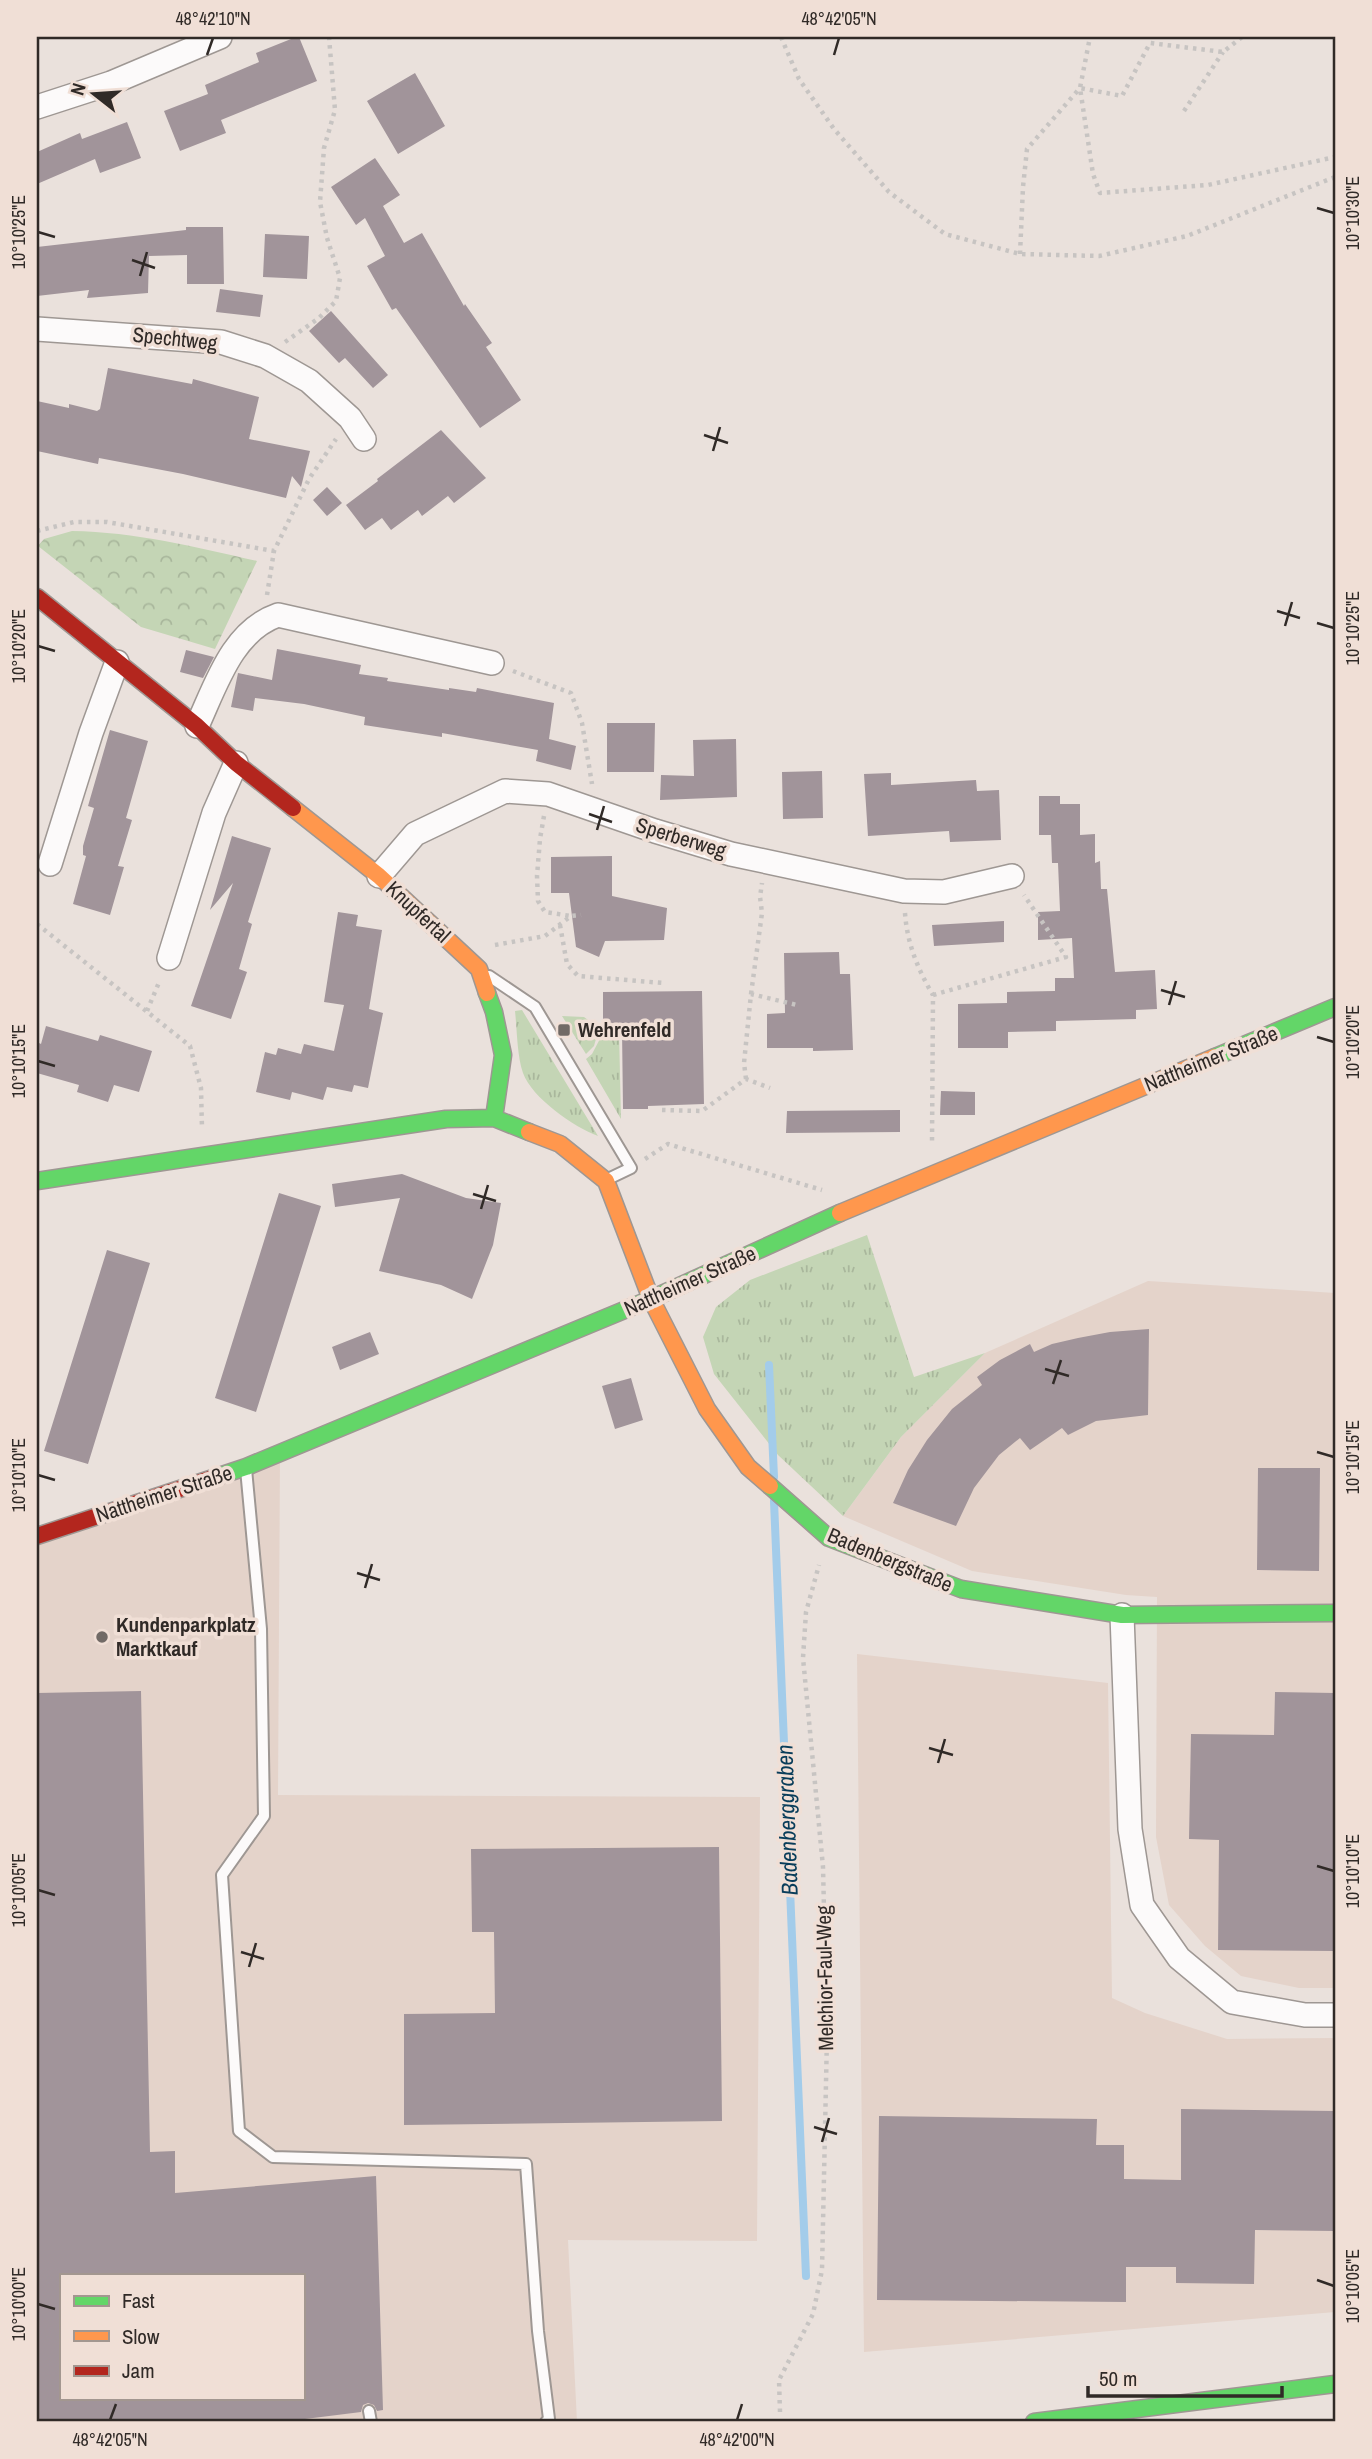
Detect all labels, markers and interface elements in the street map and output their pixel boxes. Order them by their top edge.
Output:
text: 48°42'10"N [175,6,251,31]
text: 48°42'05"N [801,6,877,31]
north arrow [60,60,130,130]
text: N [64,80,92,98]
text: 10°10'30"E [1340,176,1365,250]
text: 10°10'25"E [6,195,31,269]
street label: Spechtweg [131,320,219,357]
text: 10°10'25"E [1340,591,1365,665]
text: 10°10'20"E [6,609,31,683]
street label: Sperberweg [633,810,730,865]
street label: Knupfertal [380,874,457,949]
text: 10°10'20"E [1340,1005,1365,1079]
place label: Wehrenfeld [578,1015,671,1044]
street label: Nattheimer Straße [1140,1019,1282,1099]
marker: Wehrenfeld [556,1022,572,1038]
text: 10°10'15"E [6,1024,31,1098]
street label: Nattheimer Straße [619,1238,760,1323]
text: 10°10'15"E [1340,1420,1365,1494]
text: 10°10'10"E [6,1438,31,1512]
street label: Nattheimer Straße [92,1458,236,1529]
street label: Badenbergstraße [823,1520,957,1599]
place label: Kundenparkplatz Marktkauf [116,1610,256,1663]
marker: Kundenparkplatz Marktkauf [94,1629,110,1645]
water label: Badenberggraben [768,1744,805,1896]
text: 10°10'10"E [1340,1834,1365,1908]
text: 10°10'05"E [6,1853,31,1927]
street label: Melchior-Faul-Weg [809,1905,840,2051]
text: 10°10'05"E [1340,2249,1365,2323]
text: 10°10'00"E [6,2267,31,2341]
legend [60,2274,304,2400]
text: Fast [122,2286,155,2315]
text: Slow [122,2322,160,2351]
scale bar [1088,2354,1283,2398]
text: Jam [122,2356,155,2385]
text: 50 m [1099,2364,1137,2393]
text: 48°42'05"N [72,2427,148,2452]
text: 48°42'00"N [699,2427,775,2452]

